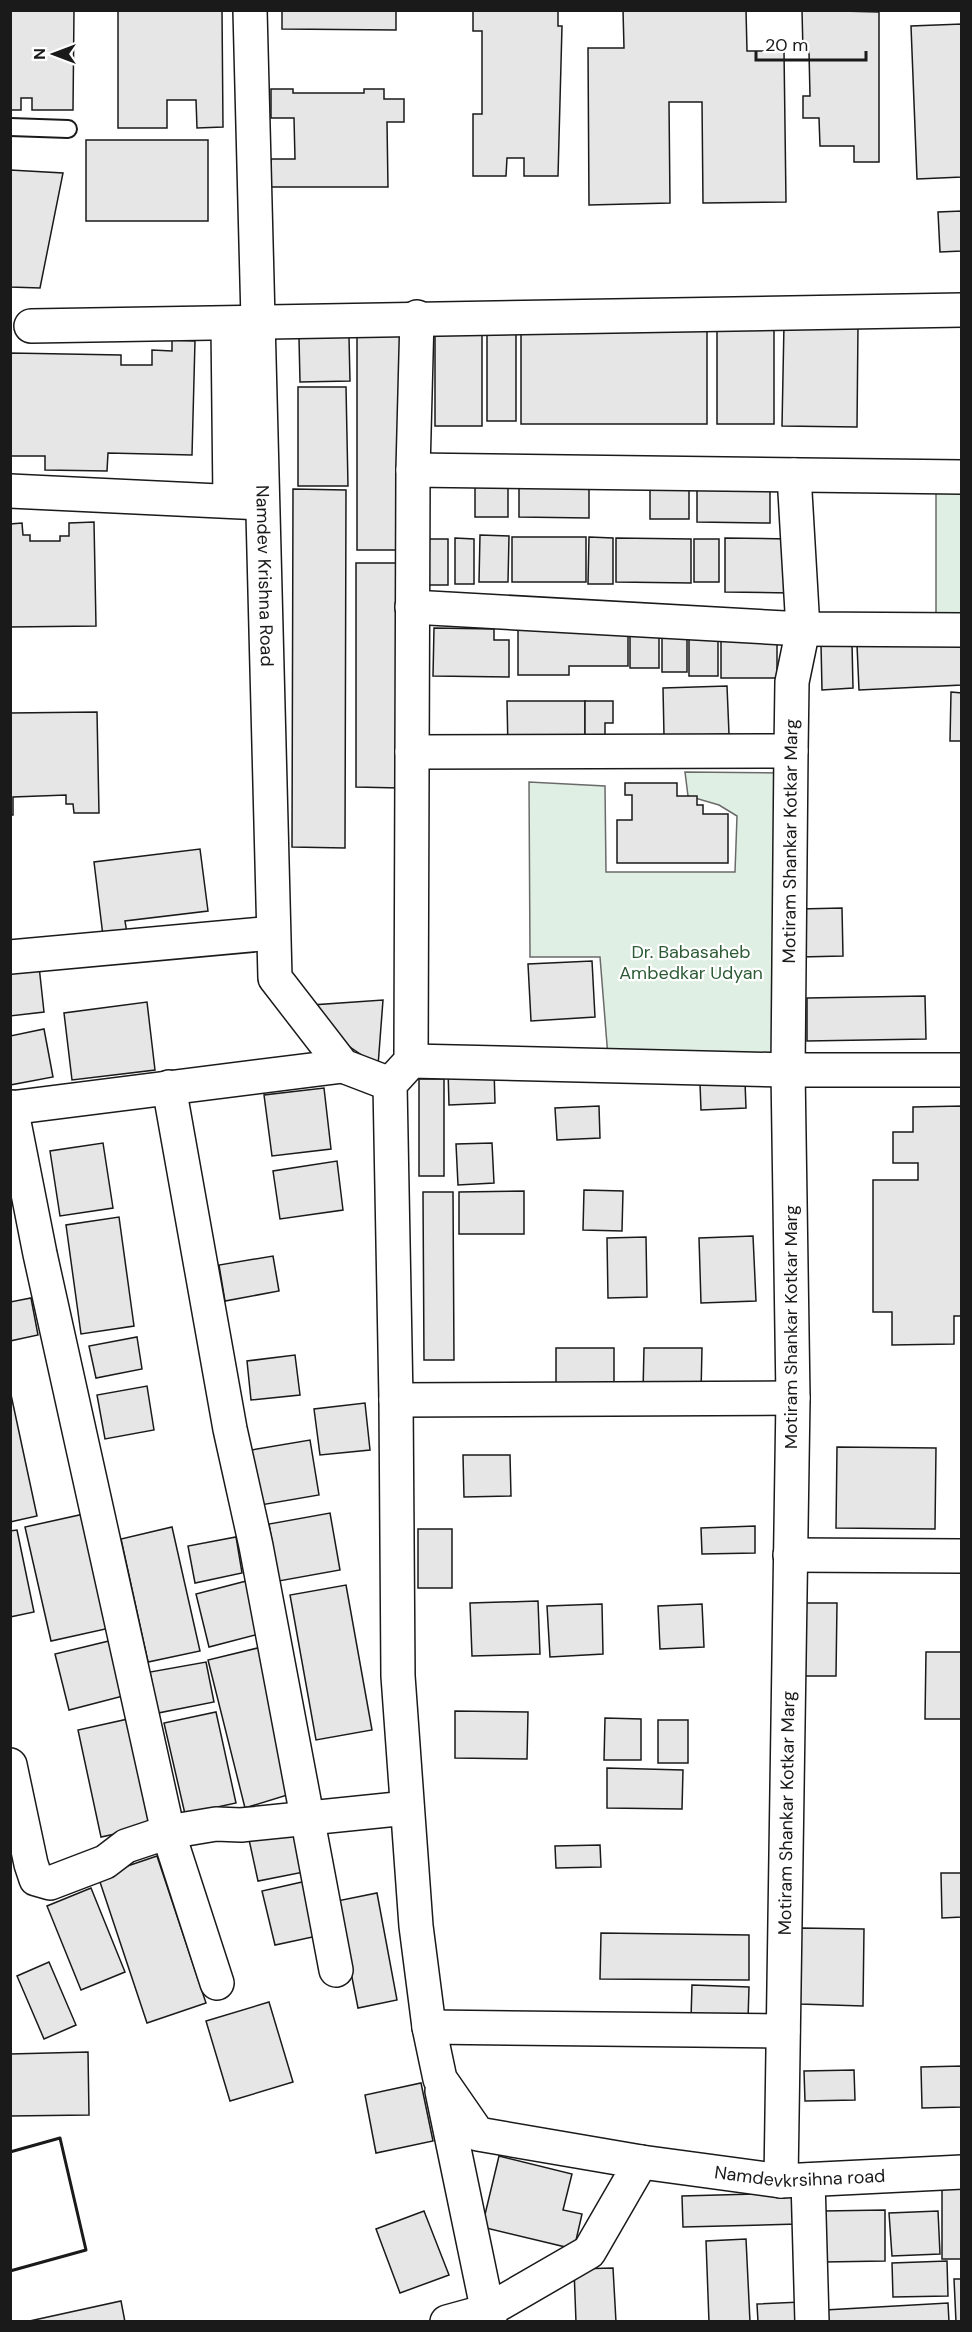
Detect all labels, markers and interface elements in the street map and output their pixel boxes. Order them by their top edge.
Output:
north arrow [24,24,84,84]
scale bar [756,24,866,62]
text: 20 m [765,33,808,57]
text: N [29,48,50,60]
street label: Namdev Krishna Road [250,485,279,667]
street label: Motiram Shankar Kotkar Marg [777,719,803,963]
park label: Dr. Babasaheb Ambedkar Udyan [619,940,763,985]
street label: Motiram Shankar Kotkar Marg [779,1205,803,1449]
street label: Motiram Shankar Kotkar Marg [773,1691,801,1935]
street label: Namdevkrsihna road [713,2160,886,2193]

